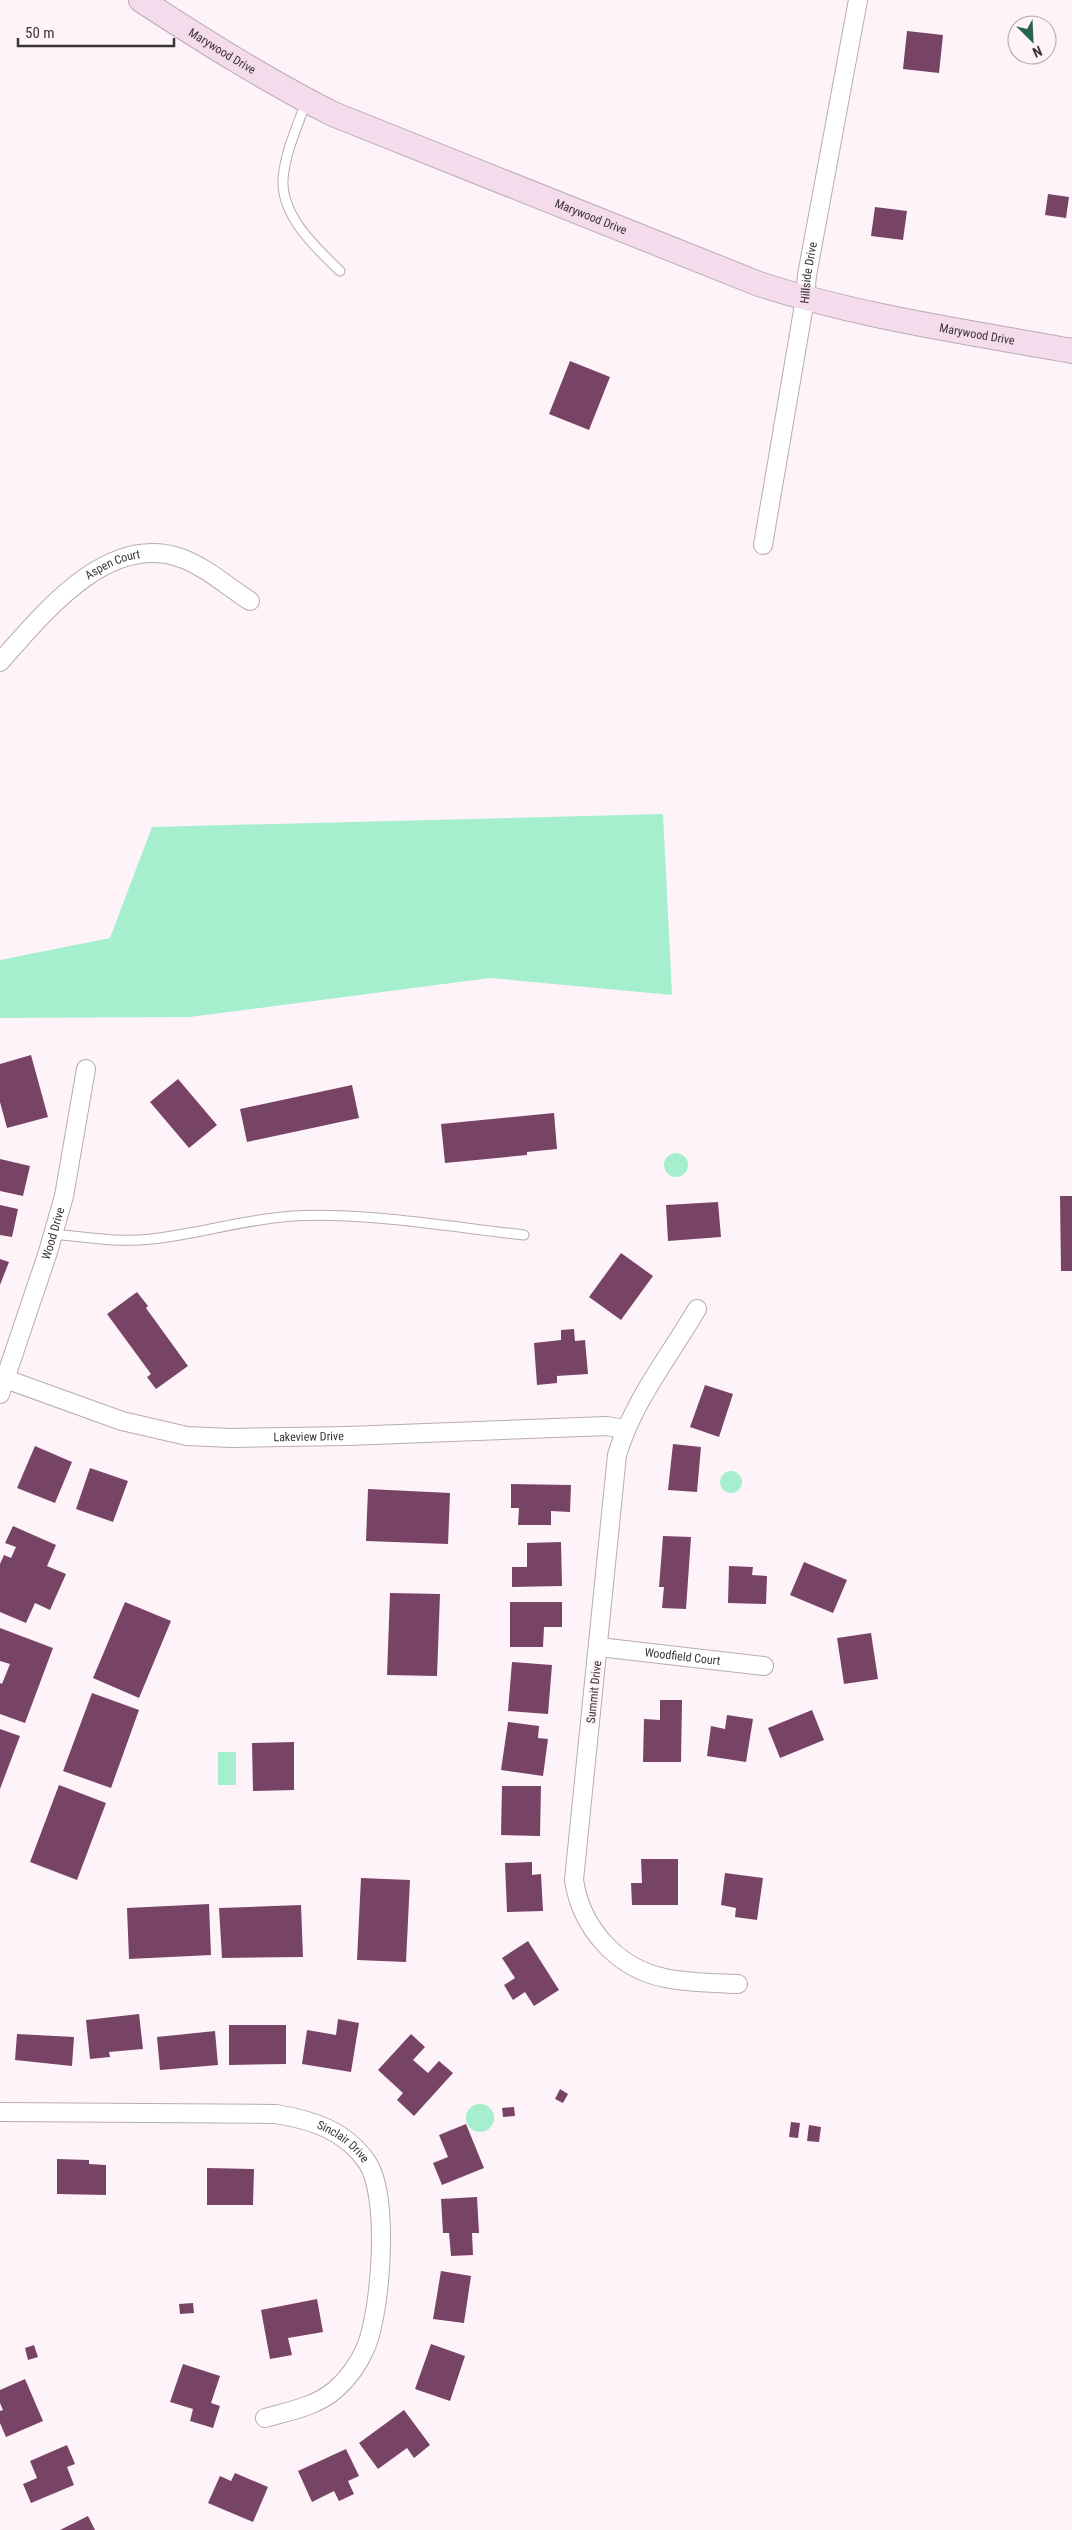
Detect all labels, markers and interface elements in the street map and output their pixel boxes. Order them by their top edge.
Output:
scale bar [18,15,174,47]
north arrow [1007,15,1057,65]
text: 50 m [25,24,55,42]
street label: Marywood Drive [186,25,259,77]
text: N [1030,43,1044,61]
street label: Marywood Drive [553,196,629,238]
street label: Hillside Drive [797,240,820,305]
street label: Marywood Drive [938,321,1016,348]
street label: Aspen Court [83,547,141,583]
street label: Wood Drive [39,1206,67,1262]
street label: Lakeview Drive [273,1429,344,1444]
street label: Woodfield Court [644,1645,722,1668]
street label: Summit Drive [584,1660,604,1724]
street label: Sinclair Drive [315,2118,372,2166]

